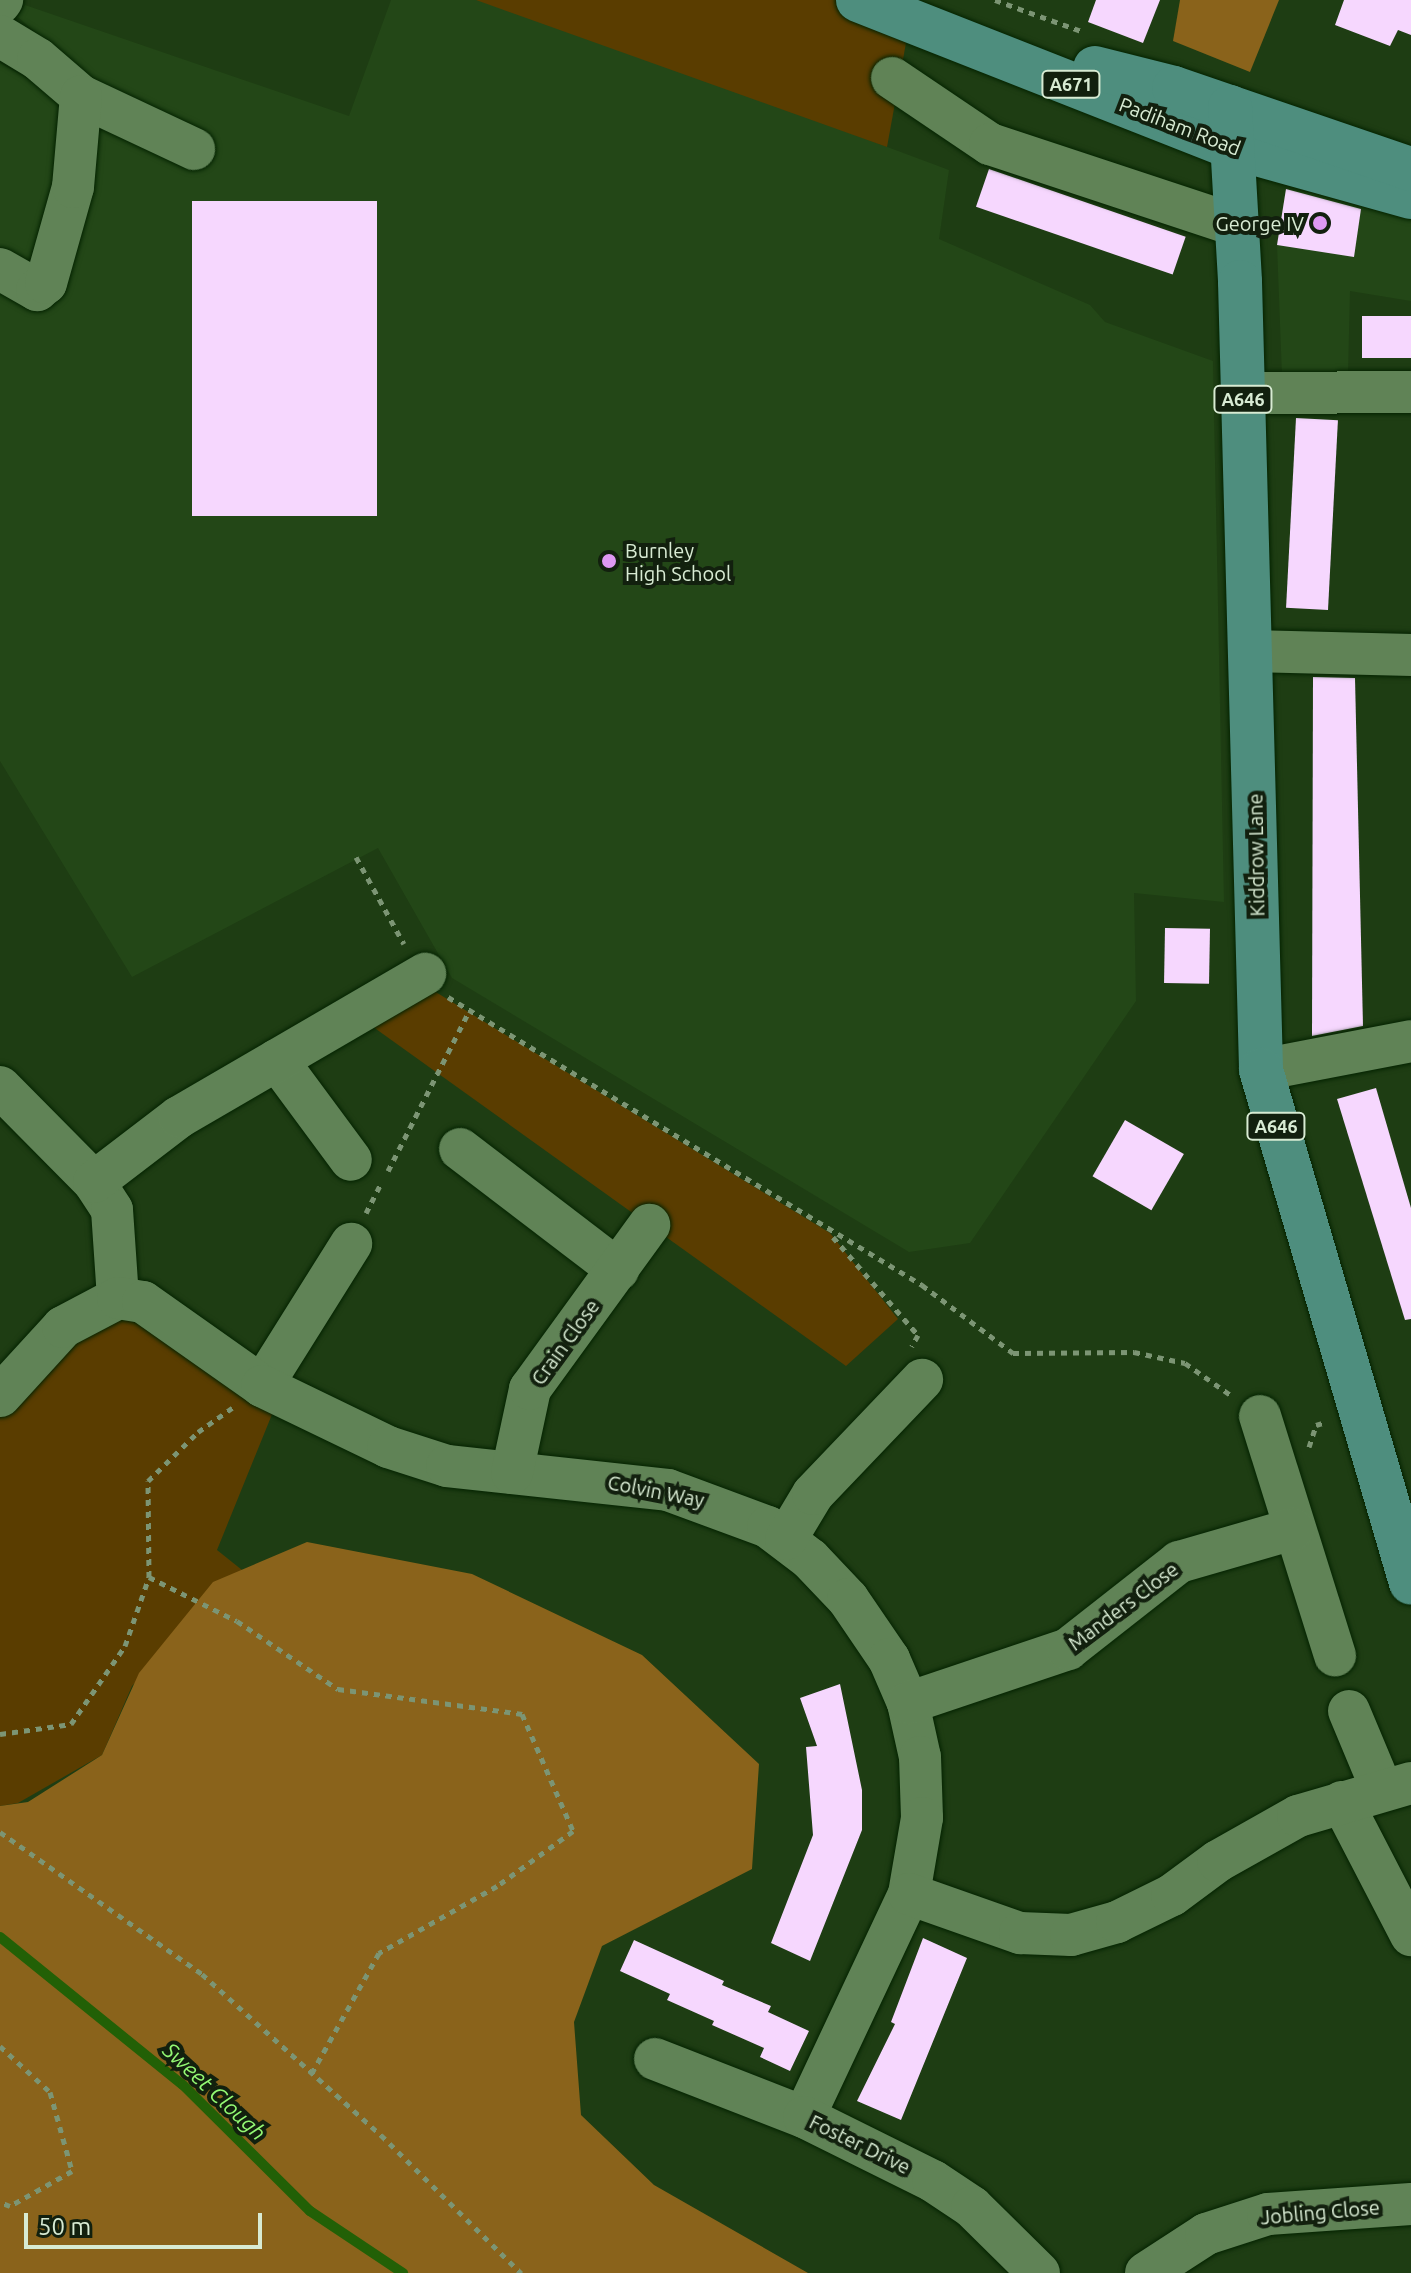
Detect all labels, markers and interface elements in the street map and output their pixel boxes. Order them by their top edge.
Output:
road number: A671 [1041,70,1101,98]
street label: Padiham Road [1116,92,1244,160]
place label: George IV [1216,211,1304,235]
marker: George IV [1311,214,1329,232]
road number: A646 [1213,385,1273,413]
place label: Burnley High School [625,538,731,585]
marker: Burnley High School [600,552,618,570]
street label: Kiddrow Lane [1243,793,1269,917]
road number: A646 [1246,1112,1306,1140]
street label: Crain Close [526,1295,604,1389]
street label: Colvin Way [606,1470,706,1512]
street label: Manders Close [1063,1557,1183,1655]
water label: Sweet Clough [158,2037,272,2145]
street label: Foster Drive [806,2109,914,2179]
street label: Jobling Close [1259,2195,1381,2229]
scale bar [28,2197,266,2247]
text: 50 m [38,2213,91,2240]

